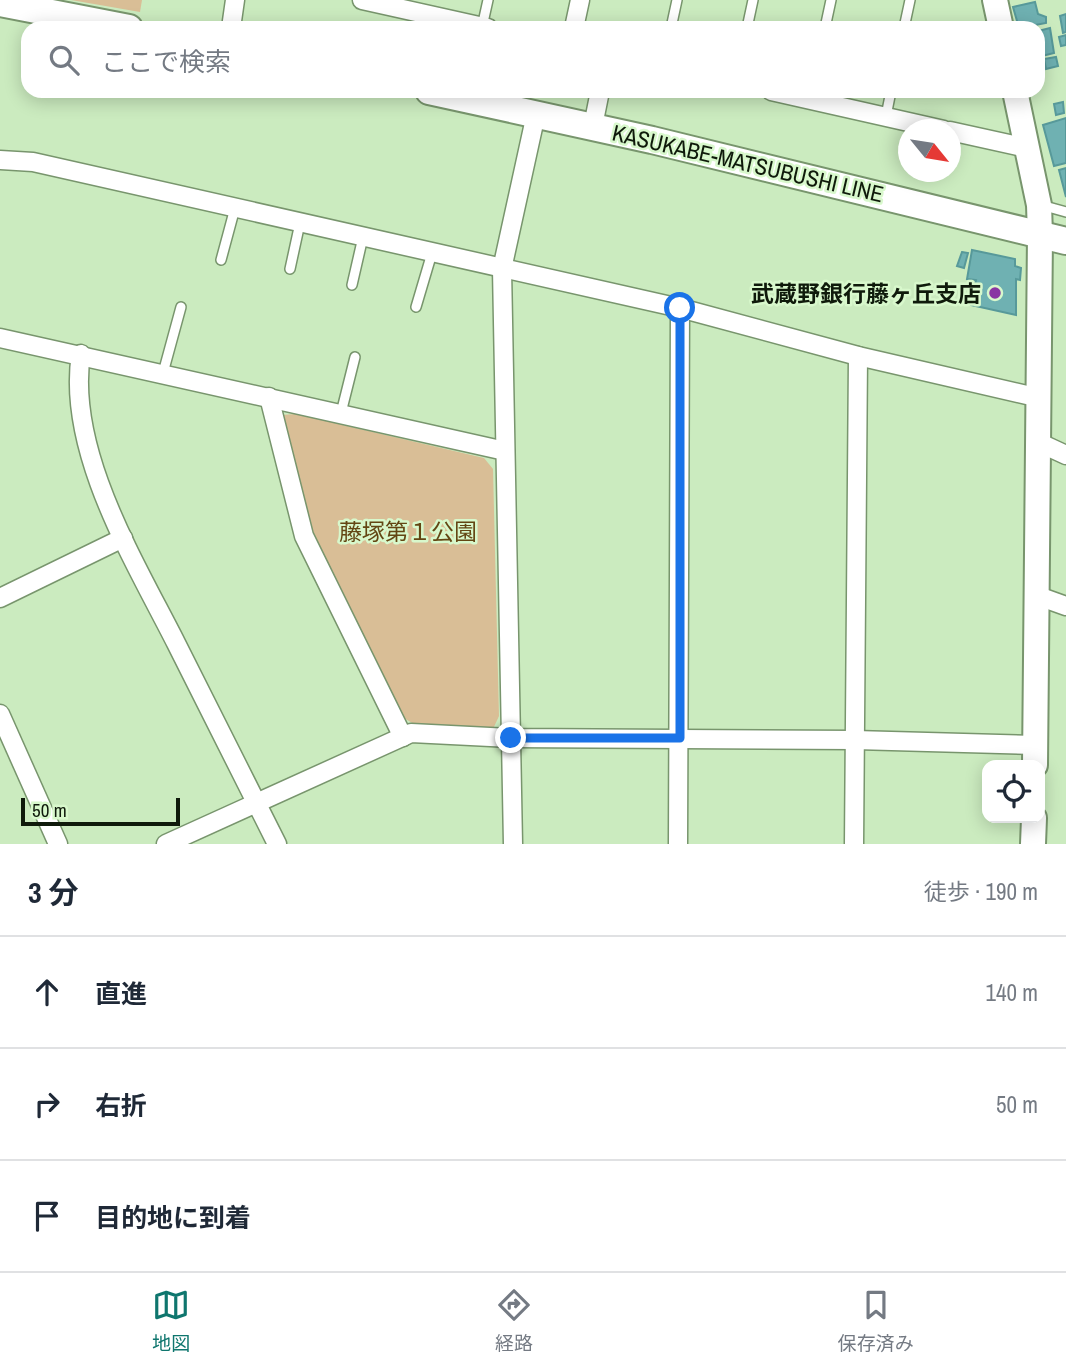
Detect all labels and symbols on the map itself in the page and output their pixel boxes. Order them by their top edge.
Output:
street label: KASUKABE-MATSUBUSHI LINE [609,117,887,209]
north arrow [898,119,961,182]
place label: 武蔵野銀行藤ヶ丘支店 [751,278,981,309]
marker: 武蔵野銀行藤ヶ丘支店 [987,285,1003,301]
route start [664,292,695,323]
park label: 藤塚第１公園 [339,516,477,547]
route end [495,722,526,753]
scale bar [21,795,180,827]

